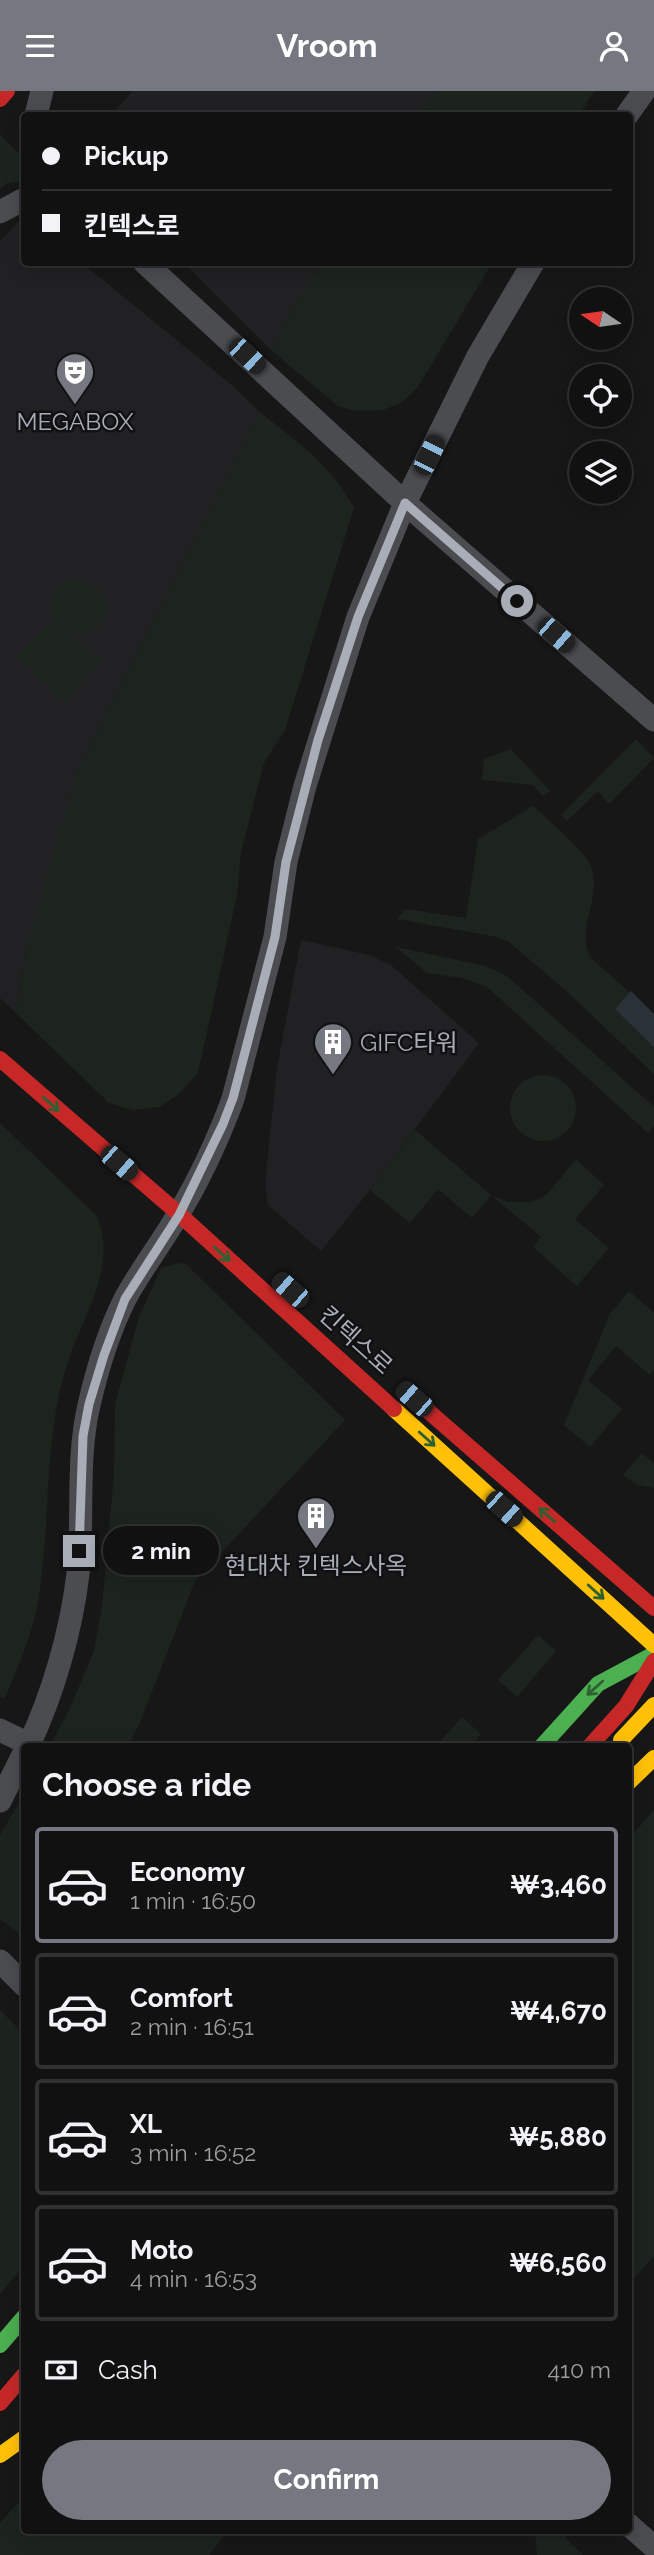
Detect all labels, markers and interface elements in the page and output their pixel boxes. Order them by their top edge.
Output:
icon: menu [21,27,59,65]
text: Vroom [276,27,378,64]
icon: person [595,27,633,65]
text: Pickup [84,141,169,171]
text: 킨텍스로 [84,211,180,241]
north arrow [569,287,632,350]
map controls [569,287,632,504]
car [225,334,270,378]
theatre icon: MEGABOX [54,351,96,406]
button: locate [569,364,632,427]
place label: MEGABOX [16,407,134,436]
car [411,432,448,478]
button: layers [569,441,632,504]
route start [501,585,533,617]
car [534,613,579,657]
building icon: GIFC타워 [312,1021,354,1076]
place label: GIFC타워 [360,1028,458,1057]
one-way arrow [42,1096,60,1112]
car [97,1141,142,1185]
one-way arrow [213,1246,231,1262]
car [268,1268,313,1312]
street label: 킨텍스로 [313,1300,399,1380]
car [392,1377,437,1421]
one-way arrow [418,1431,435,1448]
car [482,1487,527,1531]
building icon: 현대차 킨텍스사옥 [295,1495,337,1550]
one-way arrow [538,1507,556,1523]
callout: 2 min [104,1527,219,1575]
route end [63,1535,95,1567]
text: 2 min [131,1537,191,1564]
place label: 현대차 킨텍스사옥 [225,1551,407,1580]
one-way arrow [587,1584,605,1600]
one-way arrow [586,1680,604,1696]
text: Choose a ride [42,1766,251,1803]
icon: car [46,1854,109,1917]
text: Economy [130,1857,245,1887]
text: ₩3,460 [510,1870,607,1900]
text: 1 min · 16:50 [130,1887,256,1914]
icon: car [46,1980,109,2043]
text: Comfort [130,1983,233,2013]
text: ₩4,670 [510,1996,607,2026]
text: 2 min · 16:51 [130,2013,254,2040]
icon: car [46,2106,109,2169]
text: XL [130,2109,162,2139]
text: ₩5,880 [509,2122,607,2152]
text: 3 min · 16:52 [130,2139,256,2166]
icon: car [46,2232,109,2295]
text: Moto [130,2235,193,2265]
text: ₩6,560 [509,2248,607,2278]
text: 4 min · 16:53 [130,2265,257,2292]
icon: cash [42,2351,80,2389]
text: Cash [98,2355,158,2385]
text: 410 m [548,2356,611,2383]
button: Confirm [42,2440,611,2520]

